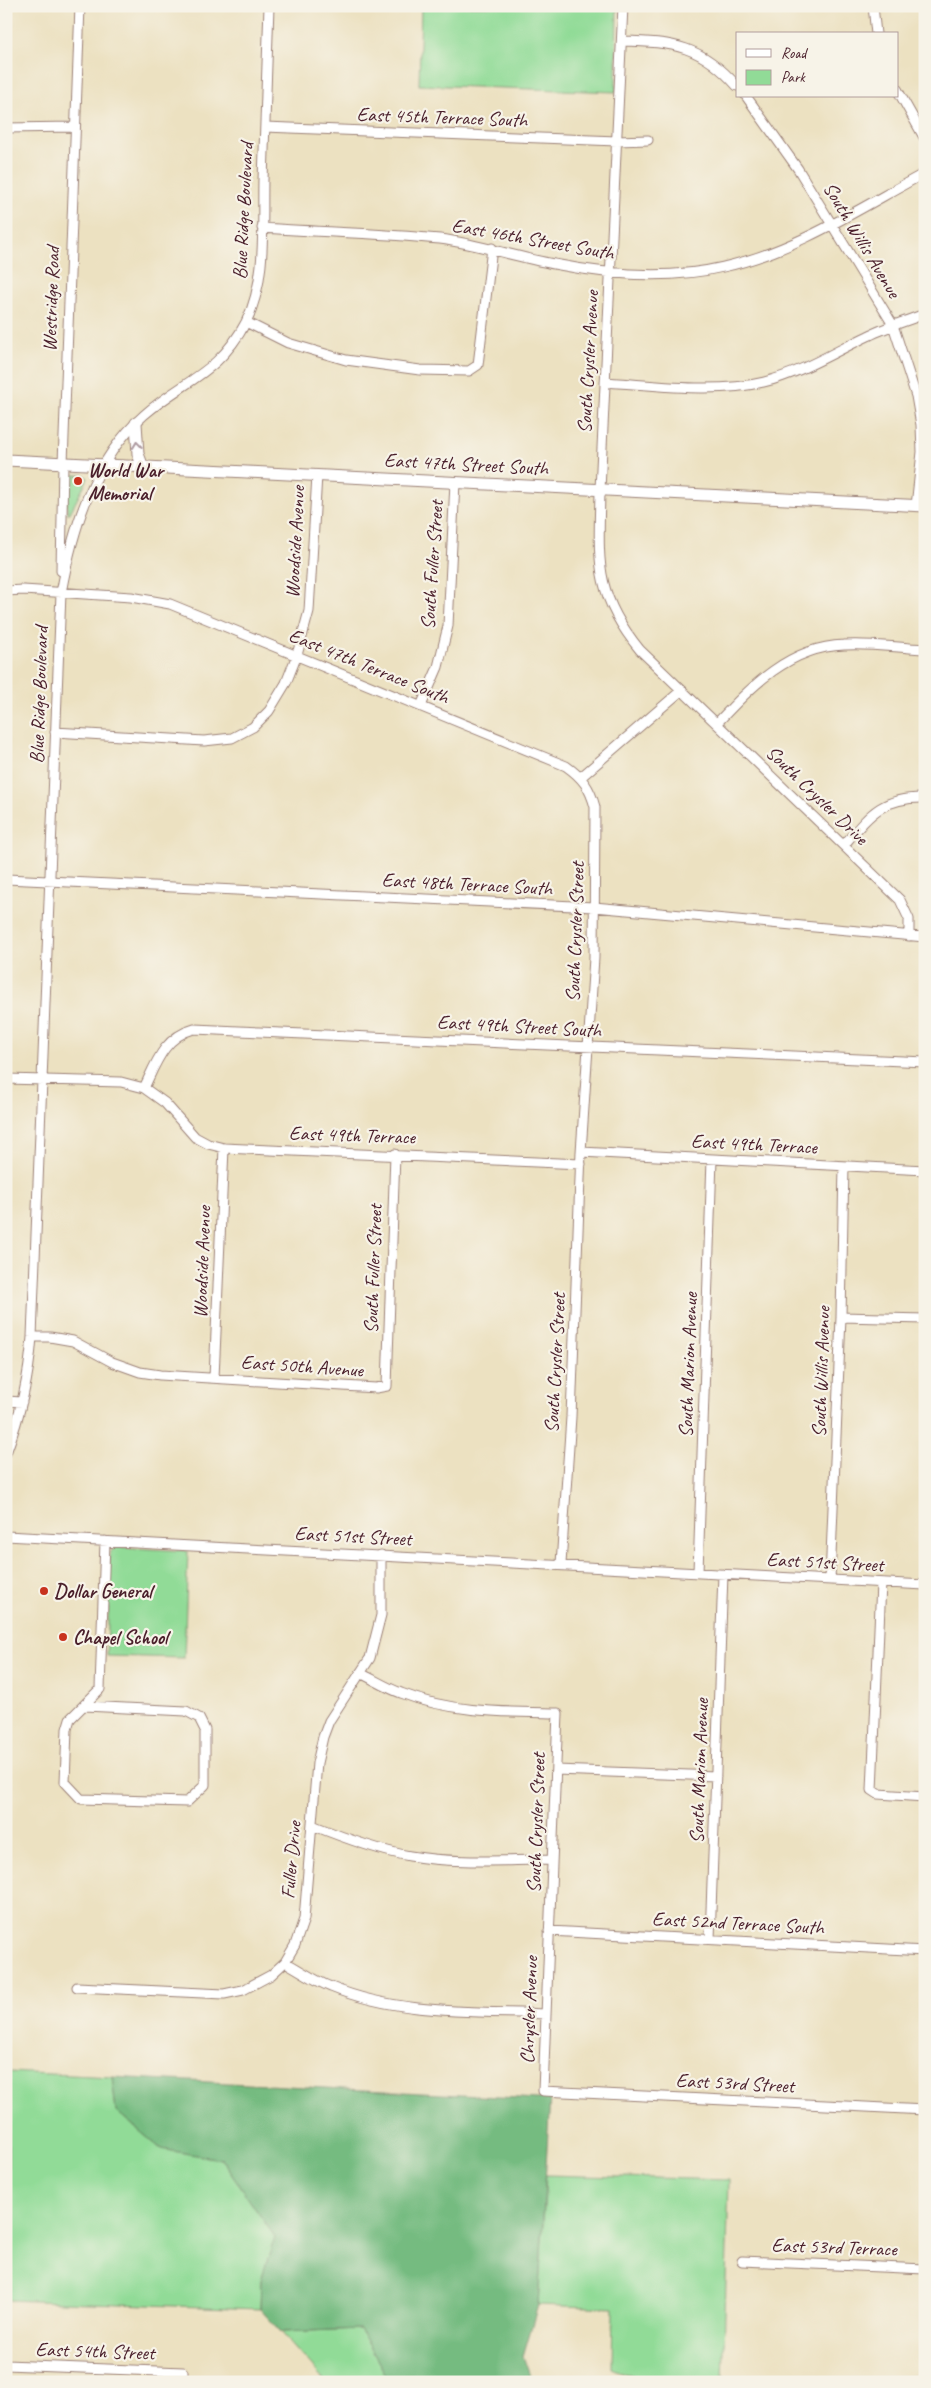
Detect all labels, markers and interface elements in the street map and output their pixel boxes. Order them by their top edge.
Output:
legend [736,32,898,98]
text: Road [781,44,808,63]
text: Park [781,68,806,87]
street label: East 45th Terrace South [356,102,529,133]
street label: Blue Ridge Boulevard [227,139,259,280]
street label: South Willis Avenue [818,177,907,304]
street label: East 46th Street South [450,212,618,266]
street label: Westridge Road [37,243,65,352]
street label: South Crysler Avenue [572,288,604,434]
one-way arrow [132,441,143,449]
street label: East 47th Street South [383,447,550,481]
place label: World War Memorial [88,458,166,506]
marker: World War Memorial [72,475,84,487]
street label: Woodside Avenue [280,484,310,599]
street label: South Fuller Street [415,497,449,630]
street label: East 47th Terrace South [285,622,454,710]
street label: Blue Ridge Boulevard [24,623,54,764]
street label: South Crysler Drive [761,740,874,851]
street label: South Crysler Street [560,859,590,1002]
street label: East 48th Terrace South [381,867,555,901]
street label: East 49th Street South [436,1009,603,1043]
street label: East 49th Terrace [289,1120,417,1150]
street label: East 49th Terrace [690,1128,819,1160]
street label: South Fuller Street [358,1202,388,1334]
street label: Woodside Avenue [188,1204,217,1318]
street label: South Crysler Street [539,1290,571,1434]
street label: South Marion Avenue [673,1291,703,1438]
street label: South Willis Avenue [806,1305,836,1438]
street label: East 50th Avenue [240,1349,365,1383]
street label: East 51st Street [294,1520,414,1552]
street label: East 51st Street [766,1546,886,1578]
place label: Dollar General [54,1579,155,1604]
marker: Dollar General [38,1585,50,1597]
place label: Chapel School [73,1625,171,1650]
marker: Chapel School [57,1631,69,1643]
street label: South Marion Avenue [684,1697,714,1844]
street label: South Crysler Street [521,1750,551,1893]
street label: Fuller Drive [275,1819,307,1900]
street label: East 52nd Terrace South [652,1906,826,1940]
street label: Chrysler Avenue [515,1954,543,2064]
street label: East 53rd Street [675,2067,797,2099]
street label: East 53rd Terrace [771,2232,899,2262]
street label: East 54th Street [35,2336,157,2366]

